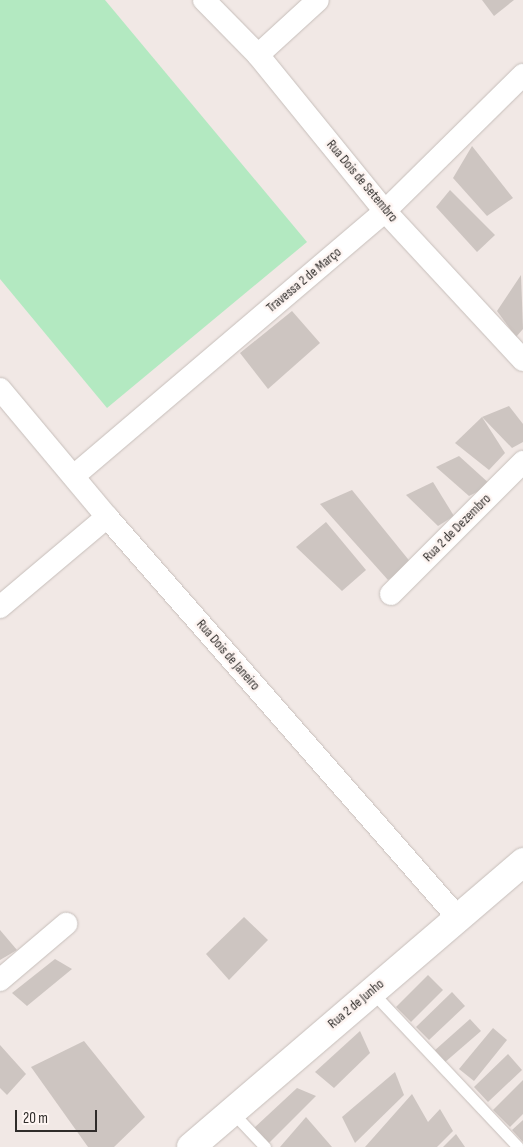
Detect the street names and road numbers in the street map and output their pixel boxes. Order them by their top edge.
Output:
street label: Rua Dois de Setembro [323,137,401,225]
street label: Travessa 2 de Março [263,244,345,316]
street label: Rua 2 de Dezembro [420,491,494,565]
street label: Rua Dois de Janeiro [193,616,263,694]
street label: Rua 2 de Junho [325,976,387,1032]

